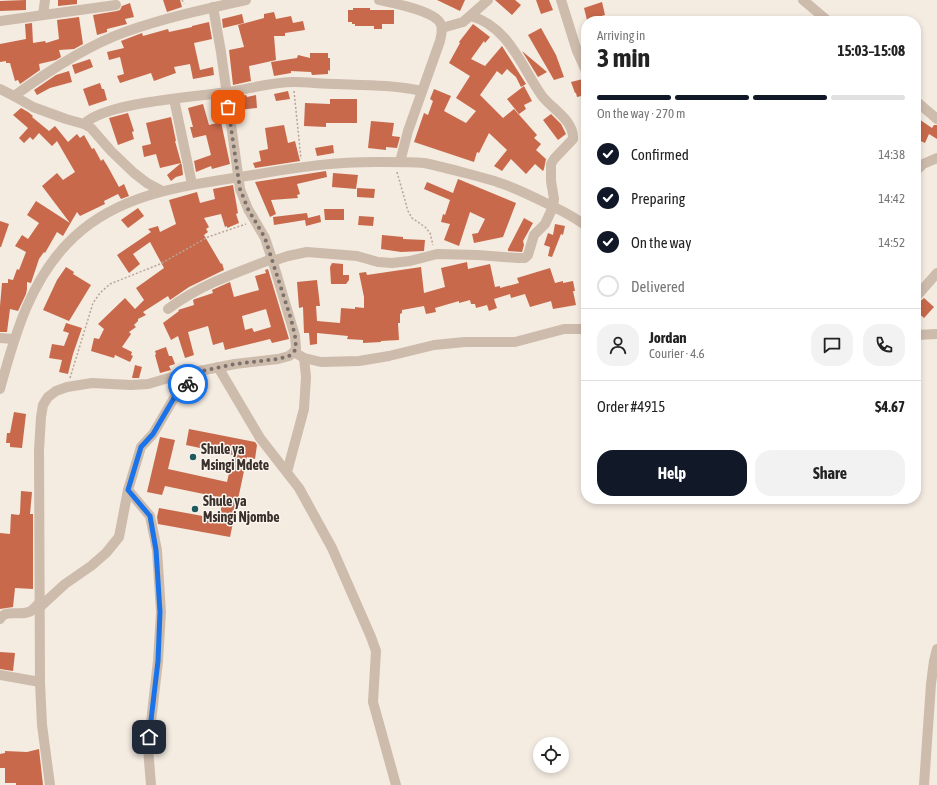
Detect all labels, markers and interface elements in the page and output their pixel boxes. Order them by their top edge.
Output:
text: Arriving in [597,28,645,43]
text: 15:03–15:08 [837,42,905,59]
text: 3 min [597,43,650,73]
pin [211,90,245,124]
icon: bag [217,96,239,118]
text: On the way · 270 m [597,106,685,121]
icon: check [597,143,619,165]
text: Confirmed [631,146,689,163]
text: 14:38 [878,147,905,162]
icon: check [597,187,619,209]
text: Preparing [631,190,685,207]
text: 14:42 [878,191,905,206]
icon: check [597,231,619,253]
text: On the way [631,234,692,251]
text: 14:52 [878,235,905,250]
text: Delivered [631,278,685,295]
button: person [597,324,639,366]
button: chat [811,324,853,366]
button: phone [863,324,905,366]
text: Jordan [649,329,687,346]
text: Courier · 4.6 [649,346,705,361]
courier [168,364,208,404]
icon: bike [177,373,199,395]
text: Order #4915 [597,398,665,415]
text: $4.67 [875,398,905,415]
place label: Shule ya Msingi Mdete [201,441,269,473]
button: Help [597,450,747,496]
button: Share [755,450,905,496]
marker: Shule ya Msingi Mdete [188,452,198,462]
place label: Shule ya Msingi Njombe [203,493,280,525]
marker: Shule ya Msingi Njombe [190,504,200,514]
pin [132,720,166,754]
icon: home [138,726,160,748]
map controls [533,737,569,773]
button: locate [533,737,569,773]

